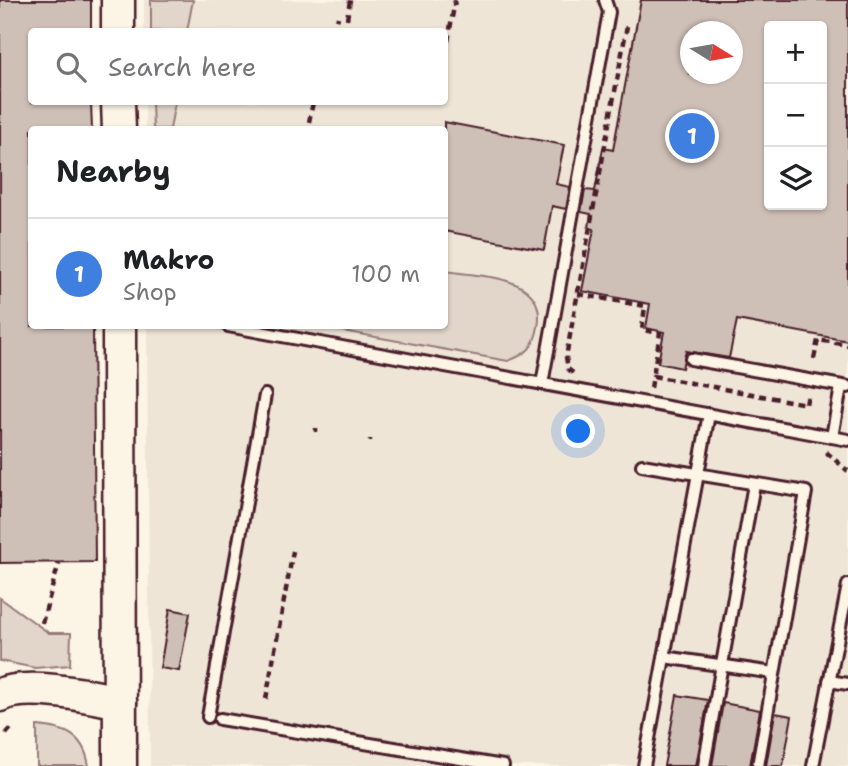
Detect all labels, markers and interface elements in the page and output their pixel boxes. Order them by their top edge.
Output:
north arrow [680,21,743,84]
map controls [764,21,827,210]
button: + [764,21,827,84]
search box [28,28,448,105]
icon: search [52,48,90,86]
text: Search here [108,49,257,84]
button: − [764,84,827,147]
pin: 1 [669,110,715,162]
button: layers [764,147,827,210]
text: Nearby [56,151,171,192]
text: Makro [123,242,214,277]
text: 1 [74,259,84,289]
text: 100 m [351,259,420,289]
text: Shop [123,277,177,307]
your location [561,414,595,448]

